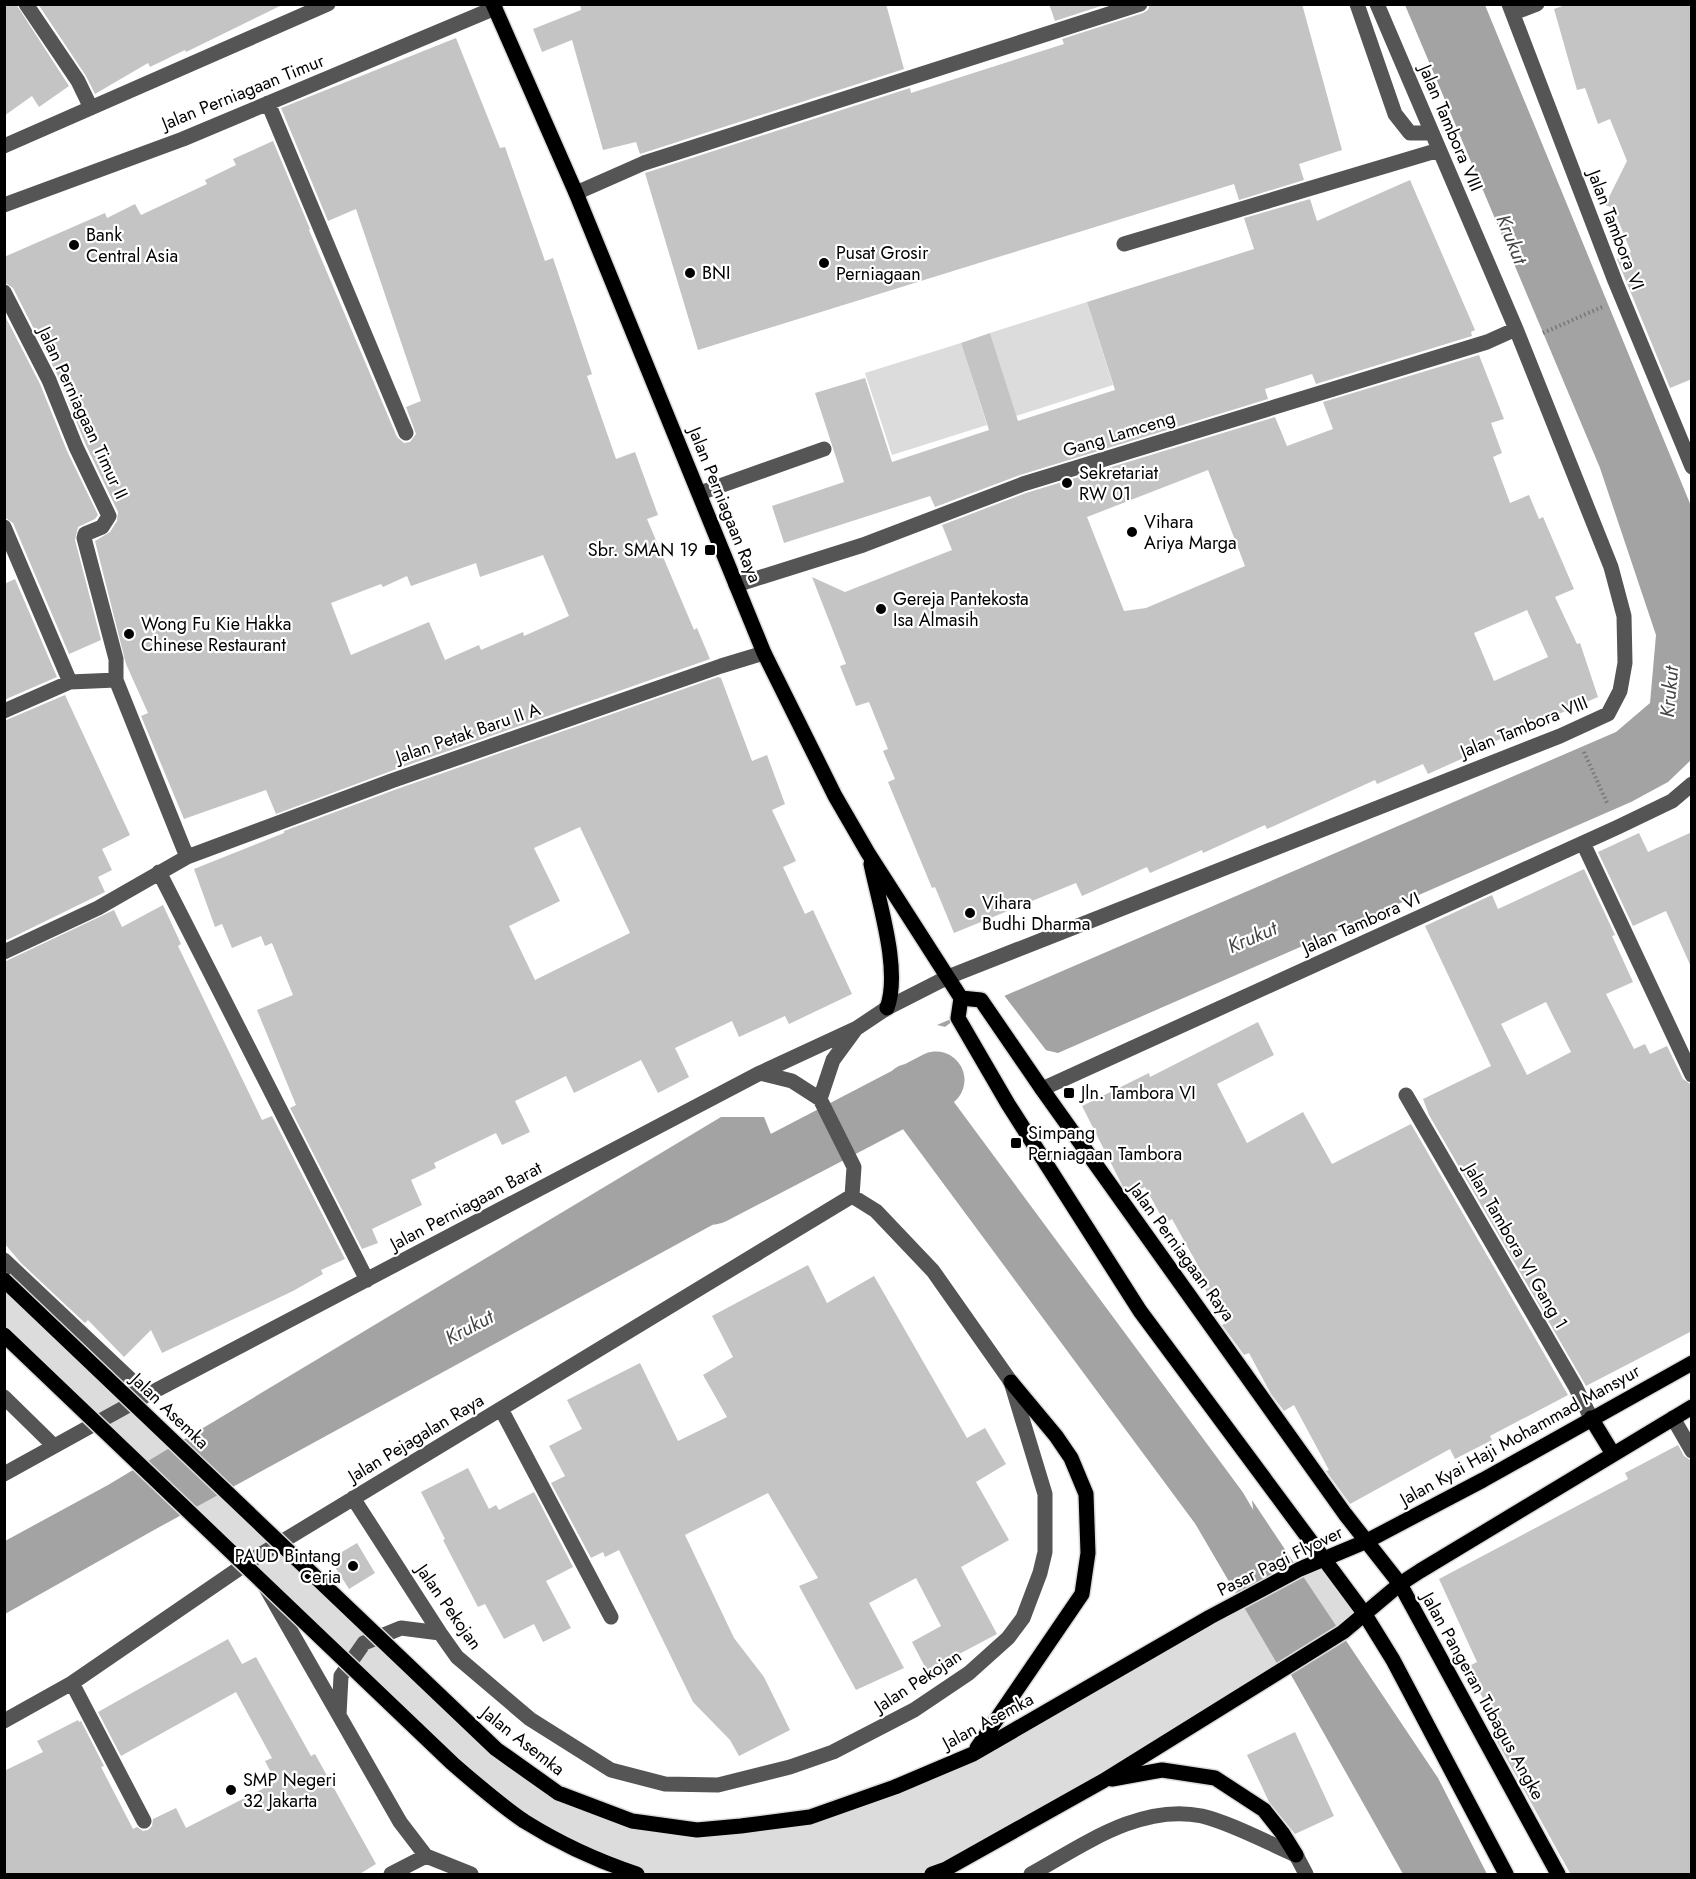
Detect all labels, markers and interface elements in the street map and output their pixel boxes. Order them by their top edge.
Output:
street label: Jalan Perniagaan Timur [156,47,329,137]
street label: Jalan Tambora VIII [1412,59,1489,195]
street label: Jalan Tambora VI [1580,164,1651,294]
water label: Krukut [1489,210,1535,269]
place label: Bank Central Asia [86,222,178,269]
marker: Bank Central Asia [67,238,81,252]
place label: Pusat Grosir Perniagaan [836,240,929,287]
marker: Pusat Grosir Perniagaan [817,256,831,270]
place label: BNI [702,260,730,286]
marker: BNI [683,266,697,280]
street label: Jalan Perniagaan Timur II [31,321,134,503]
street label: Gang Lamceng [1060,405,1178,463]
street label: Jalan Perniagaan Raya [681,421,768,587]
place label: Sekretariat RW 01 [1079,460,1159,507]
marker: Sekretariat RW 01 [1060,476,1074,490]
place label: Vihara Ariya Marga [1144,509,1237,556]
marker: Vihara Ariya Marga [1125,525,1139,539]
place label: Sbr. SMAN 19 [588,537,698,563]
marker: Sbr. SMAN 19 [703,543,717,557]
place label: Gereja Pantekosta Isa Almasih [893,586,1029,633]
marker: Gereja Pantekosta Isa Almasih [874,602,888,616]
place label: Wong Fu Kie Hakka Chinese Restaurant [141,611,291,658]
marker: Wong Fu Kie Hakka Chinese Restaurant [122,627,136,641]
water label: Krukut [1653,664,1686,719]
street label: Jalan Tambora VIII [1455,690,1592,765]
street label: Jalan Petak Baru II A [390,696,544,771]
street label: Jalan Tambora VI [1296,885,1424,961]
place label: Vihara Budhi Dharma [982,890,1091,937]
marker: Vihara Budhi Dharma [963,906,977,920]
water label: Krukut [1223,914,1283,961]
place label: Jln. Tambora VI [1079,1080,1196,1106]
marker: Jln. Tambora VI [1062,1086,1076,1100]
place label: Simpang Perniagaan Tambora [1028,1120,1182,1167]
marker: Simpang Perniagaan Tambora [1009,1136,1023,1150]
street label: Jalan Perniagaan Barat [384,1155,547,1258]
street label: Jalan Tambora VI Gang 1 [1457,1156,1574,1334]
street label: Jalan Perniagaan Raya [1122,1176,1241,1327]
water label: Krukut [440,1302,500,1352]
street label: Jalan Kyai Haji Mohammad Mansyur [1393,1358,1646,1513]
street label: Jalan Asemka [124,1366,215,1455]
street label: Jalan Pejagalan Raya [342,1387,489,1490]
street label: Pasar Pagi Flyover [1213,1519,1348,1603]
place label: PAUD Bintang Ceria [235,1543,341,1590]
street label: Jalan Pekojan [409,1557,488,1655]
marker: PAUD Bintang Ceria [346,1559,360,1573]
street label: Jalan Pangeran Tubagus Angke [1414,1586,1551,1804]
street label: Jalan Pekojan [868,1643,967,1720]
street label: Jalan Asemka [936,1686,1038,1757]
street label: Jalan Asemka [474,1699,570,1782]
place label: SMP Negeri 32 Jakarta [243,1767,336,1814]
marker: SMP Negeri 32 Jakarta [224,1783,238,1797]

